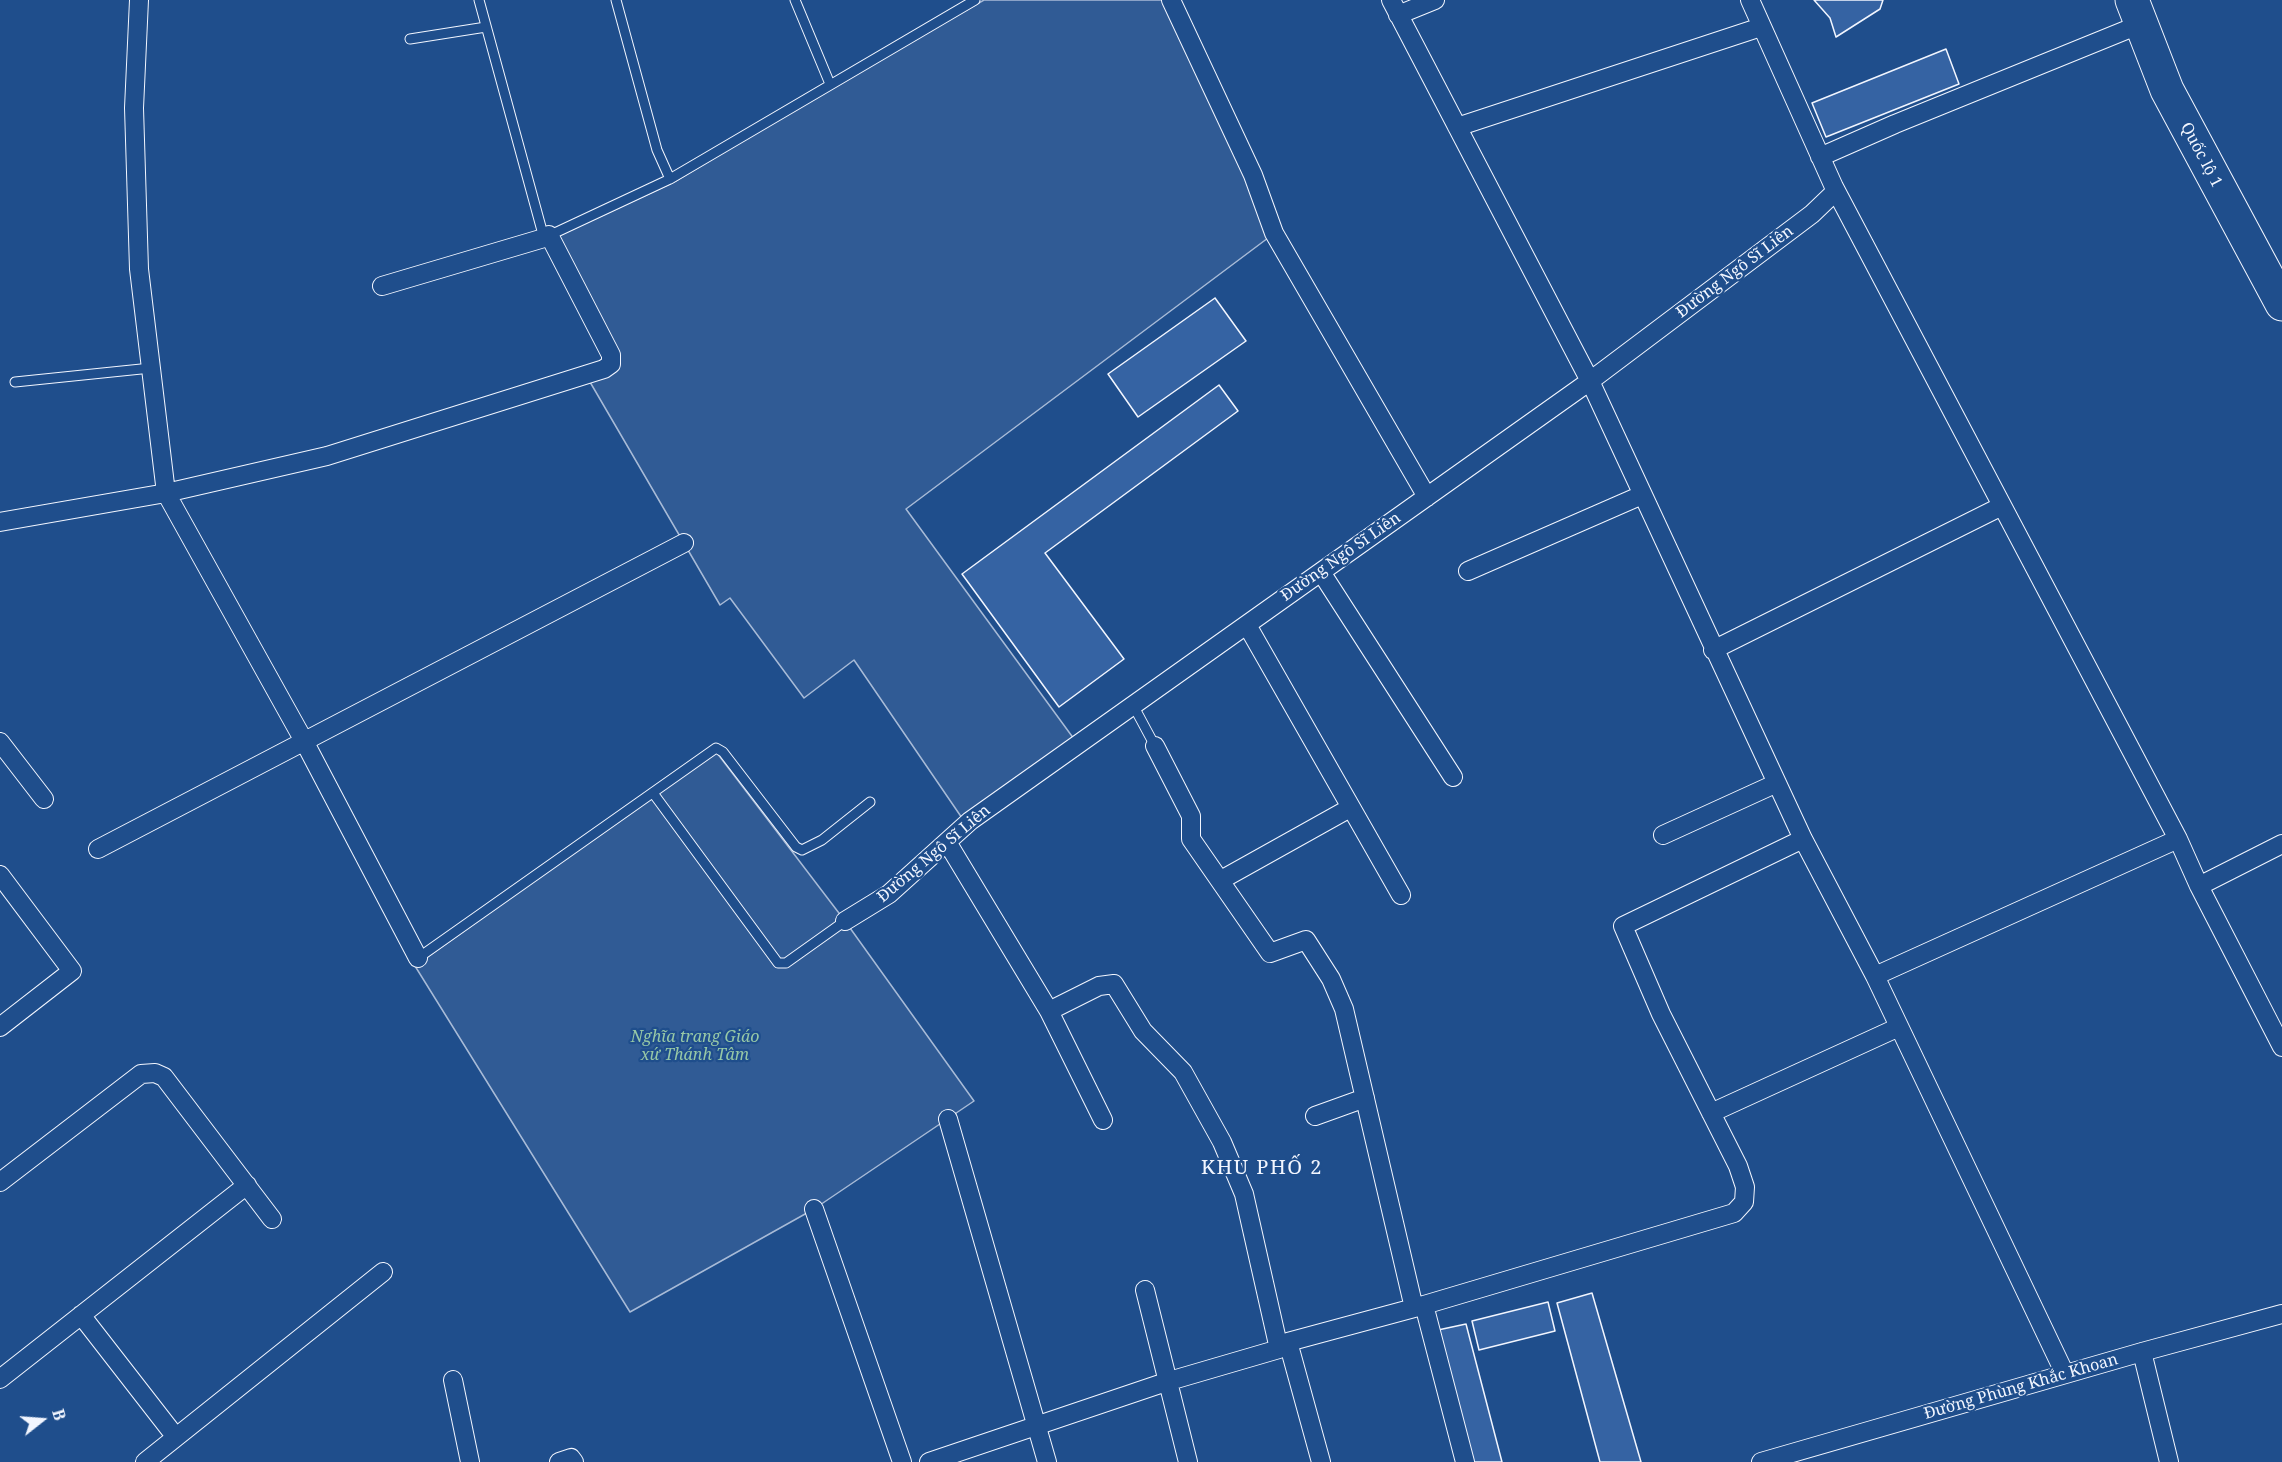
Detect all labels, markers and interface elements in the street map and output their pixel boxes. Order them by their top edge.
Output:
street label: Quốc lộ 1 [2176,119,2226,191]
street label: Đường Ngô Sĩ Liên [1673,222,1797,322]
street label: Đường Ngô Sĩ Liên [1277,508,1405,606]
street label: Đường Ngô Sĩ Liên [874,801,994,907]
park label: Nghĩa trang Giáo xứ Thánh Tâm [631,1027,759,1065]
district label: KHU PHỐ 2 [1201,1156,1323,1180]
street label: Đường Phùng Khắc Khoan [1922,1350,2120,1424]
north arrow [12,1390,72,1450]
text: B [47,1406,71,1423]

